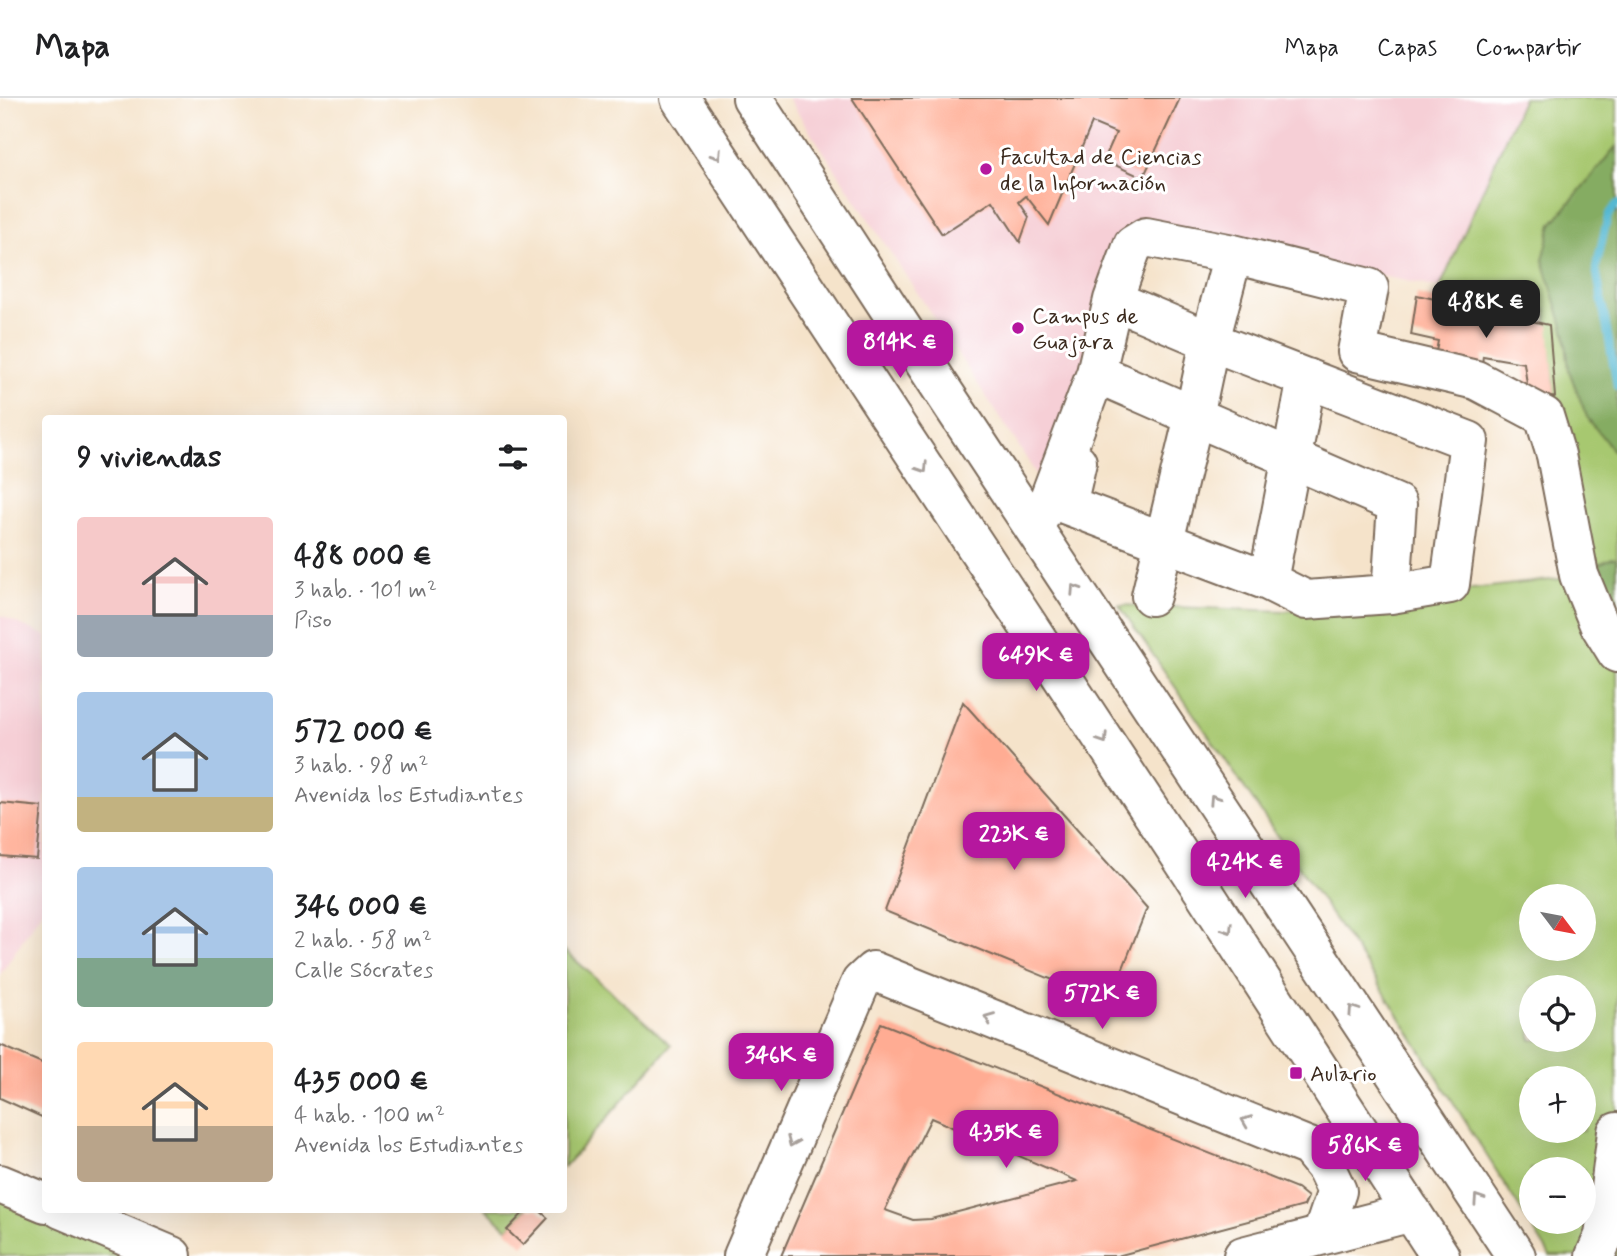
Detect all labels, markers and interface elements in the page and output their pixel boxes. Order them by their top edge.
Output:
text: Mapa [35,26,110,70]
text: Mapa [1284,33,1339,64]
text: Capas [1377,33,1437,64]
text: Compartir [1475,33,1582,64]
place label: Facultad de Ciencias de la Información [1000,143,1202,200]
one-way arrow [709,147,722,160]
marker: Facultad de Ciencias de la Información [978,161,994,177]
pin: 488K € [1429,280,1543,340]
text: 488K € [1448,288,1524,318]
place label: Campus de Guajara [1032,302,1139,358]
pin: 814K € [843,320,957,380]
marker: Campus de Guajara [1010,320,1026,336]
text: 814K € [863,328,937,358]
text: 9 viviendas [77,438,221,477]
icon: filters [494,438,532,476]
one-way arrow [915,460,928,473]
text: 488 000 € [294,537,432,576]
icon: home [133,545,217,629]
text: 3 hab. · 101 m² [294,576,437,606]
one-way arrow [1071,584,1083,597]
text: Piso [294,606,332,636]
pin: 649K € [979,634,1093,693]
text: 649K € [998,641,1074,671]
text: 572 000 € [294,712,433,751]
icon: home [133,720,217,804]
one-way arrow [1094,732,1107,745]
text: 3 hab. · 98 m² [294,751,429,781]
text: Avenida los Estudiantes [294,781,523,811]
one-way arrow [1209,794,1222,807]
pin: 223K € [957,812,1071,872]
text: 223K € [979,820,1049,850]
pin: 424K € [1188,840,1302,900]
text: 424K € [1207,848,1283,878]
north arrow [1519,884,1596,961]
map controls [1519,884,1596,1234]
text: 346 000 € [294,887,428,926]
icon: home [133,895,217,979]
one-way arrow [1219,922,1232,935]
text: 2 hab. · 58 m² [294,926,432,956]
text: Calle Sócrates [294,956,433,986]
pin: 572K € [1045,972,1159,1031]
button: locate [1519,975,1596,1052]
text: 572K € [1064,979,1140,1009]
one-way arrow [1348,1004,1361,1017]
one-way arrow [984,1012,996,1026]
pin: 346K € [724,1034,838,1093]
text: 346K € [745,1041,817,1071]
place label: Aulario [1310,1060,1377,1090]
text: 435 000 € [294,1062,429,1101]
marker: Aulario [1288,1065,1304,1081]
button: + [1519,1066,1596,1143]
icon: home [133,1070,217,1154]
text: 4 hab. · 100 m² [294,1101,445,1131]
pin: 435K € [949,1110,1063,1170]
one-way arrow [1240,1116,1252,1130]
text: 435K € [969,1118,1043,1148]
pin: 586K € [1308,1124,1422,1183]
text: Avenida los Estudiantes [294,1131,523,1161]
text: 586K € [1328,1131,1402,1161]
one-way arrow [786,1135,800,1147]
button: − [1519,1157,1596,1234]
one-way arrow [1474,1194,1487,1207]

